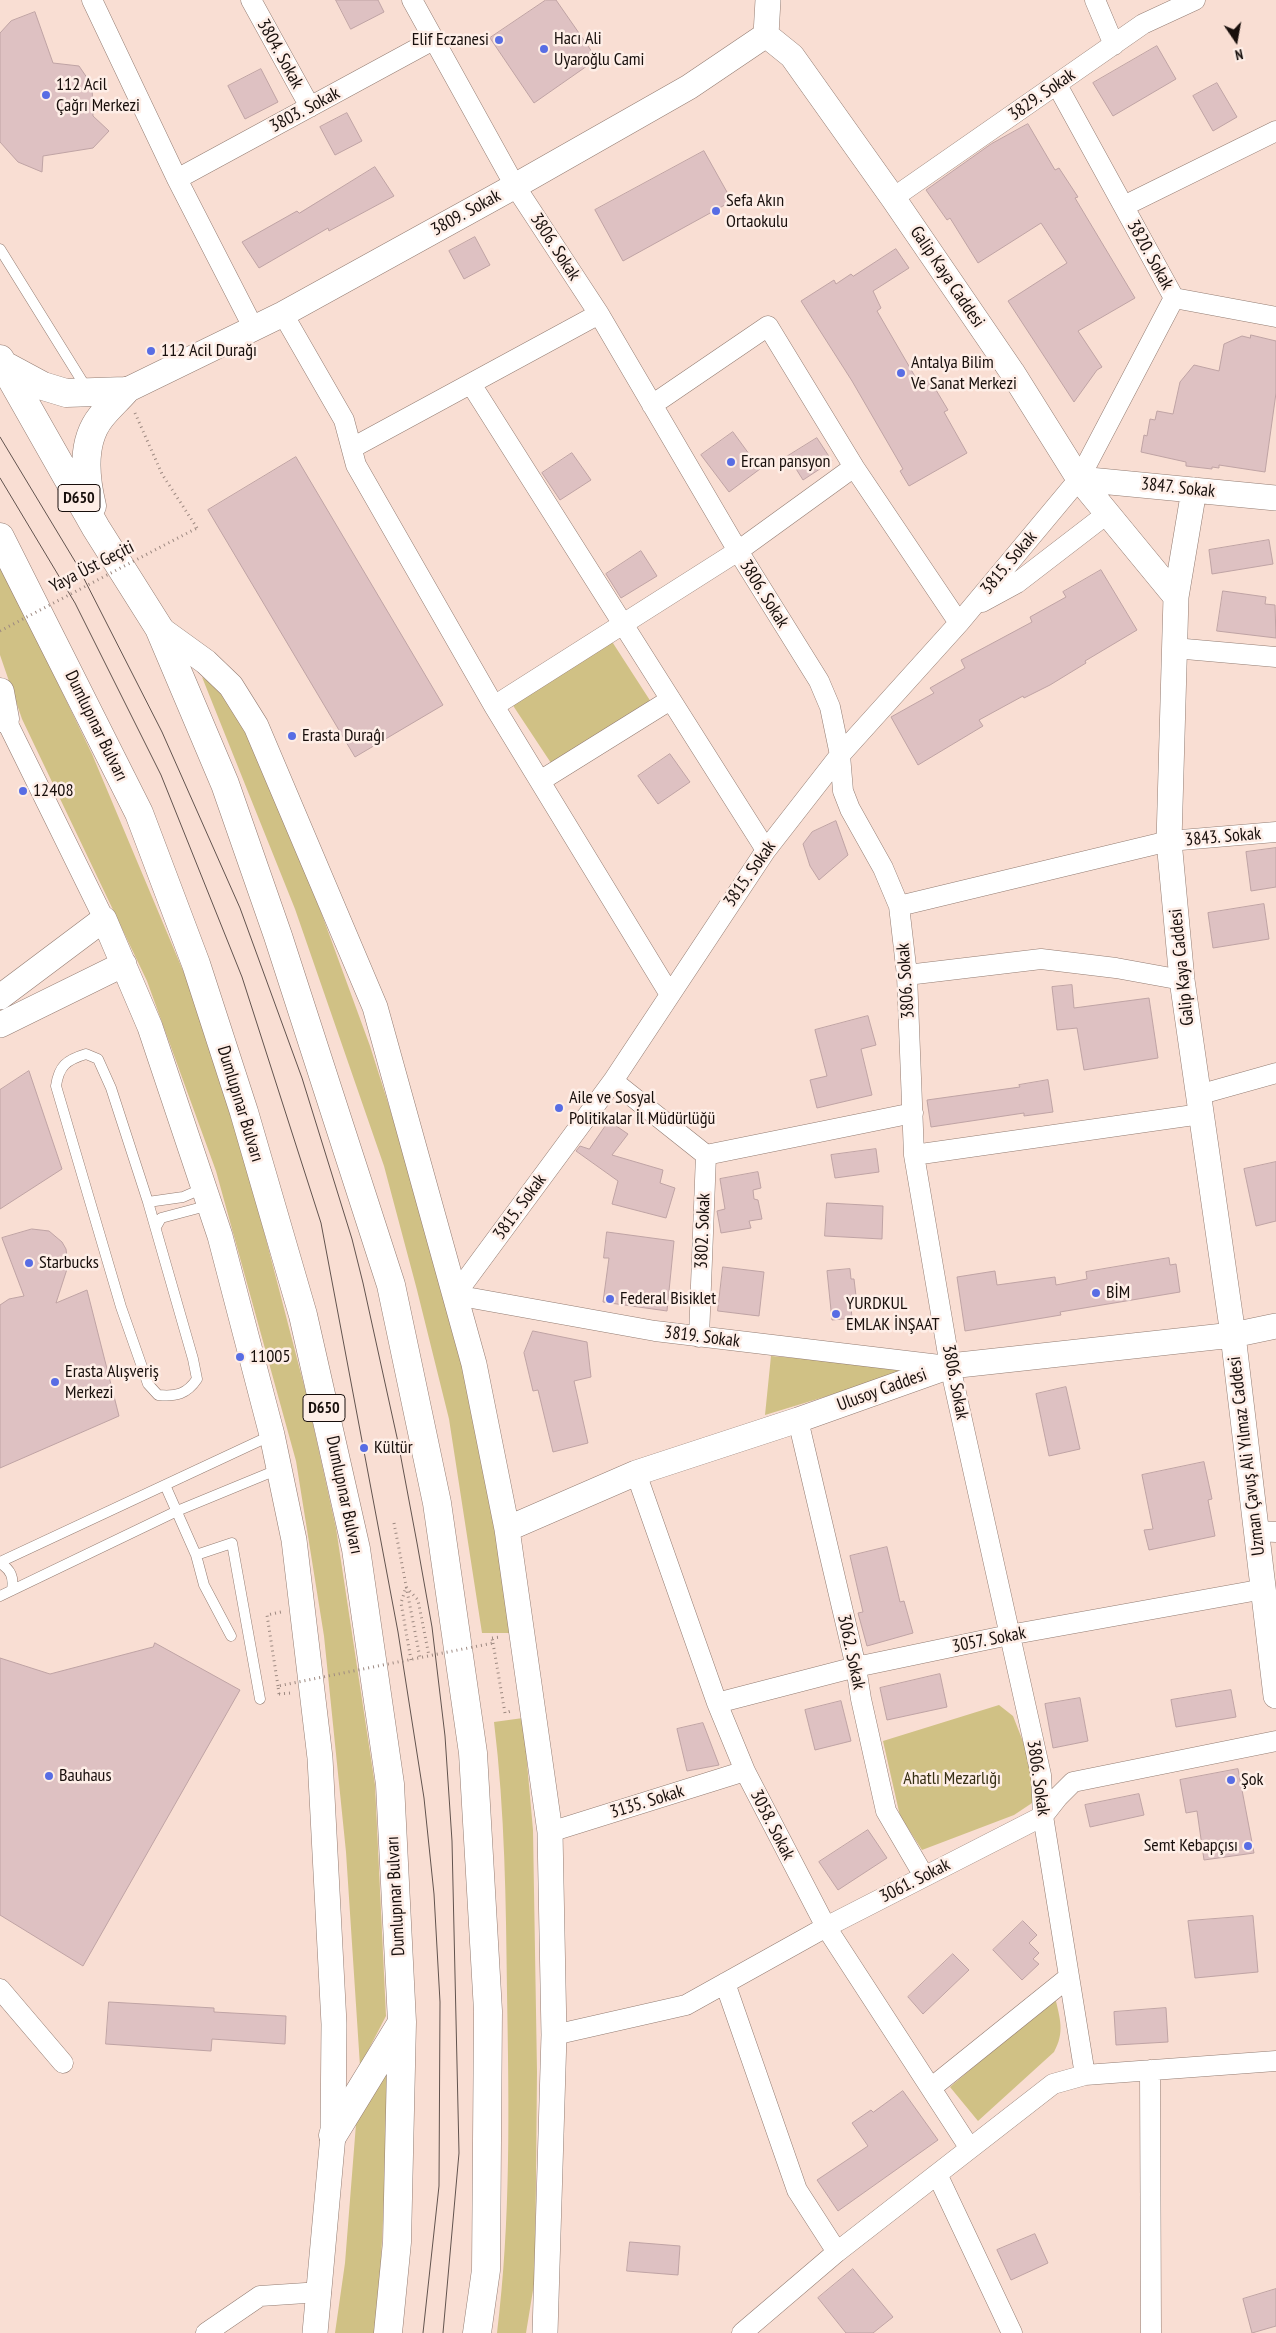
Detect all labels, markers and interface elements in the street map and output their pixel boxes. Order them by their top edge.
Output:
street label: 3804. Sokak [252,15,308,93]
north arrow [1211,15,1261,65]
place label: Hacı Ali Uyaroğlu Cami [554,28,644,70]
place label: Elif Eczanesi [412,29,489,51]
marker: Elif Eczanesi [493,34,505,46]
marker: Hacı Ali Uyaroğlu Cami [538,43,550,55]
text: N [1234,45,1245,64]
street label: 3829. Sokak [1005,64,1079,126]
place label: 112 Acil Çağrı Merkezi [56,74,140,116]
street label: 3803. Sokak [266,83,344,137]
marker: 112 Acil Çağrı Merkezi [40,89,52,101]
street label: 3809. Sokak [427,185,505,241]
place label: Sefa Akın Ortaokulu [726,190,788,232]
marker: Sefa Akın Ortaokulu [710,205,722,217]
street label: 3806. Sokak [525,209,585,285]
street label: 3820. Sokak [1122,216,1178,294]
street label: Galip Kaya Caddesi [905,222,989,332]
place label: 112 Acil Durağı [161,340,257,362]
marker: 112 Acil Durağı [145,345,157,357]
place label: Antalya Bilim Ve Sanat Merkezi [911,352,1017,394]
marker: Antalya Bilim Ve Sanat Merkezi [895,367,907,379]
place label: Ercan pansyon [741,451,830,473]
marker: Ercan pansyon [725,456,737,468]
street label: 3847. Sokak [1140,473,1216,503]
road number: D650 [58,484,100,512]
street label: 3815. Sokak [976,527,1042,599]
street label: Yaya Üst Geçiti [46,537,138,597]
street label: 3806. Sokak [735,556,793,632]
street label: Dumlupınar Bulvarı [60,667,132,785]
place label: Erasta Duraĝı [302,725,385,747]
marker: Erasta Duraĝı [286,730,298,742]
place label: 12408 [33,780,73,802]
marker: 12408 [17,785,29,797]
street label: 3843. Sokak [1184,823,1262,851]
street label: 3815. Sokak [719,837,781,911]
street label: Galip Kaya Caddesi [1165,907,1199,1027]
street label: 3806. Sokak [893,942,919,1020]
street label: Dumlupınar Bulvarı [212,1043,268,1165]
place label: Aile ve Sosyal Politikalar İl Müdürlüğü [569,1087,715,1130]
marker: Aile ve Sosyal Politikalar İl Müdürlüğü [553,1102,565,1114]
street label: 3815. Sokak [489,1170,551,1244]
street label: 3802. Sokak [691,1193,715,1269]
place label: Starbucks [39,1252,99,1274]
marker: Starbucks [23,1257,35,1269]
place label: BİM [1106,1282,1130,1304]
marker: BİM [1090,1287,1102,1299]
place label: Federal Bisiklet [620,1288,716,1310]
marker: Federal Bisiklet [604,1293,616,1305]
place label: YURDKUL EMLAK İNŞAAT [846,1293,940,1336]
marker: YURDKUL EMLAK İNŞAAT [830,1308,842,1320]
street label: 3819. Sokak [663,1322,741,1352]
street label: 3806. Sokak [937,1343,973,1421]
place label: 11005 [250,1346,290,1368]
marker: 11005 [234,1351,246,1363]
street label: Uzman Çavuş Ali Yılmaz Caddesi [1224,1355,1270,1557]
place label: Erasta Alışveriş Merkezi [65,1361,159,1404]
street label: Ulusoy Caddesi [834,1364,930,1416]
marker: Erasta Alışveriş Merkezi [49,1376,61,1388]
road number: D650 [303,1395,345,1422]
street label: Dumlupınar Bulvarı [321,1434,367,1556]
place label: Kültür [374,1437,413,1459]
marker: Kültür [358,1442,370,1454]
street label: 3062. Sokak [833,1613,869,1691]
street label: 3057. Sokak [950,1622,1028,1658]
street label: 3806. Sokak [1022,1739,1054,1817]
place label: Bauhaus [59,1765,112,1787]
park label: Ahatlı Mezarlığı [903,1768,1001,1790]
place label: Şok [1241,1769,1263,1791]
marker: Bauhaus [43,1770,55,1782]
marker: Şok [1225,1774,1237,1786]
street label: 3135. Sokak [607,1781,687,1823]
street label: 3058. Sokak [745,1786,799,1864]
street label: Dumlupınar Bulvarı [382,1835,410,1957]
place label: Semt Kebapçısı [1144,1835,1238,1857]
marker: Semt Kebapçısı [1242,1840,1254,1852]
street label: 3061. Sokak [876,1854,954,1908]

